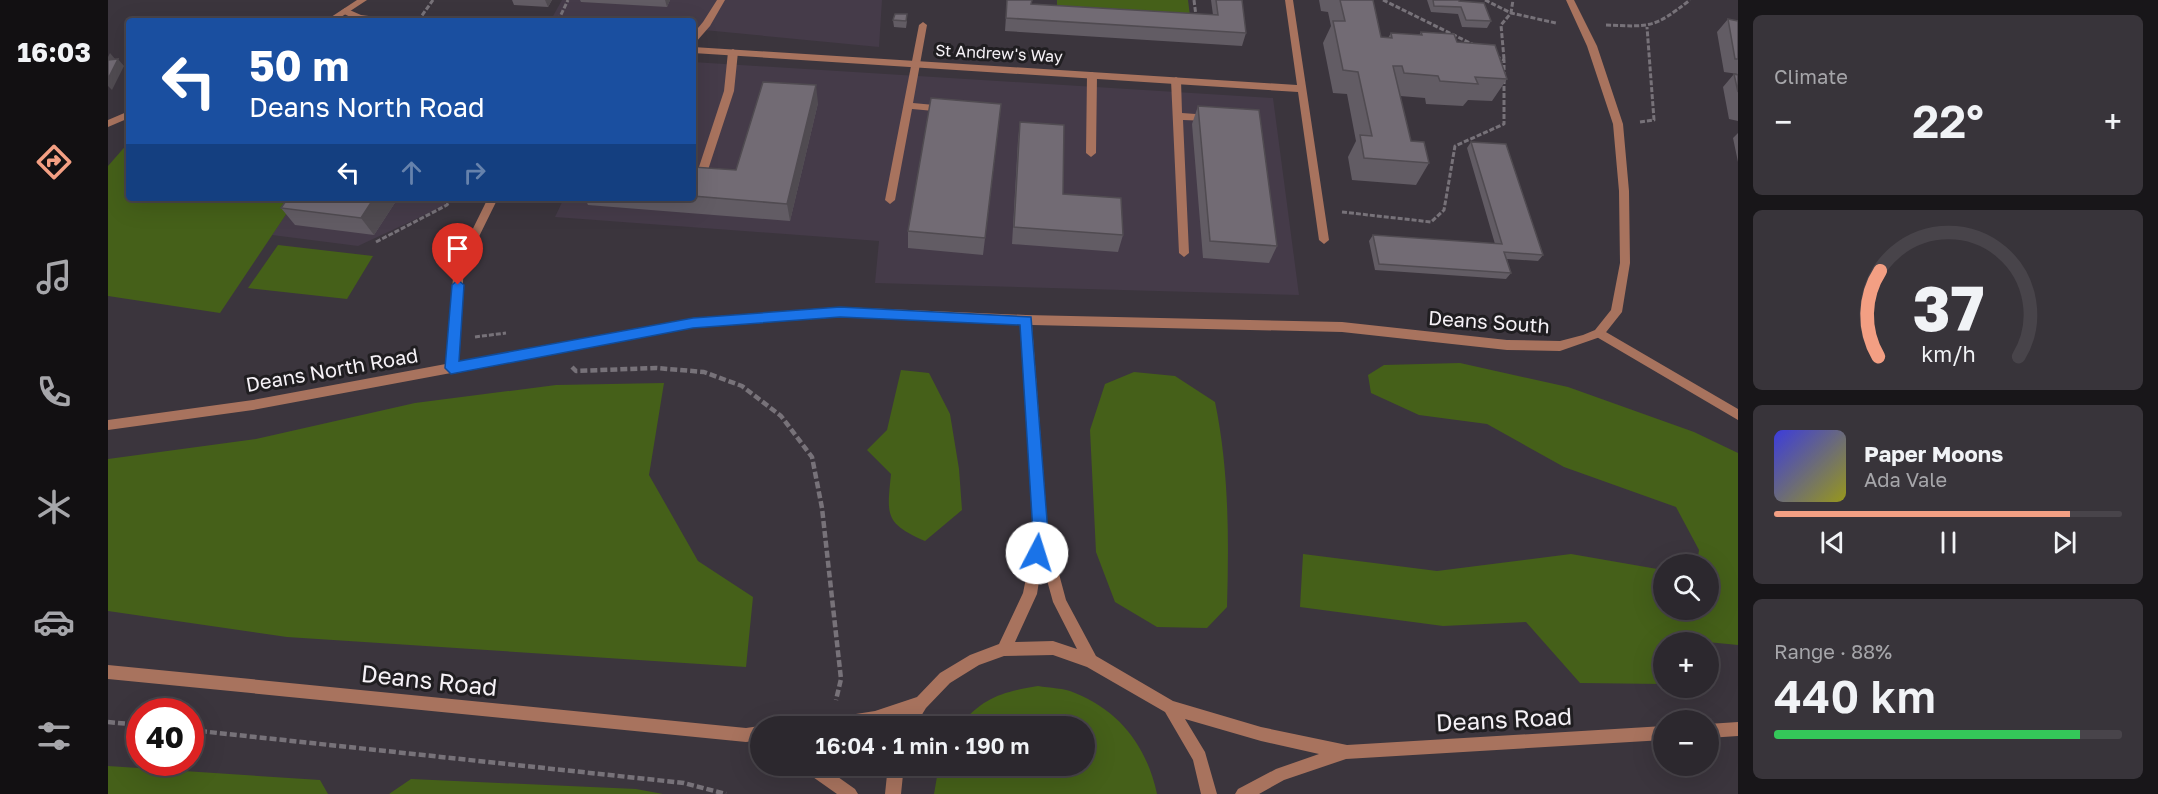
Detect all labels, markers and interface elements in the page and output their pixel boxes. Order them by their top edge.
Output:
text: 16:03 [17,36,91,68]
text: 50 m [249,40,349,90]
street label: St Andrew's Way [935,40,1063,66]
icon: left [150,42,228,120]
text: Climate [1774,64,1848,88]
text: Deans North Road [249,91,485,123]
text: 22° [1912,94,1984,148]
text: − [1774,102,1792,141]
text: + [2104,102,2122,141]
icon: directions [33,141,75,183]
icon: left [332,156,365,189]
icon: ahead [395,156,428,189]
icon: right [458,156,491,189]
pin [432,223,483,285]
icon: arrive [441,232,474,265]
icon: music [33,256,75,298]
text: 37 [1912,270,1984,345]
street label: Deans South [1427,305,1551,337]
text: km/h [1921,341,1975,367]
street label: Deans North Road [244,342,420,396]
icon: phone [33,371,75,413]
text: Paper Moons [1864,440,2003,467]
text: Ada Vale [1864,467,1947,491]
icon: climate [33,486,75,528]
position arrow [1005,521,1069,585]
icon: previous [1816,526,1849,559]
icon: pause [1932,526,1965,559]
icon: next [2048,526,2081,559]
map controls [1653,554,1719,776]
button: search [1653,554,1719,620]
icon: car [33,601,75,643]
button: + [1653,632,1719,698]
text: Range · 88% [1774,639,1892,663]
street label: Deans Road [360,658,499,701]
text: 440 km [1774,669,1936,723]
speed limit sign: 40 [126,698,204,776]
street label: Deans Road [1435,700,1573,737]
button: − [1653,710,1719,776]
icon: filters [33,715,75,757]
text: 16:04 · 1 min · 190 m [816,732,1029,759]

